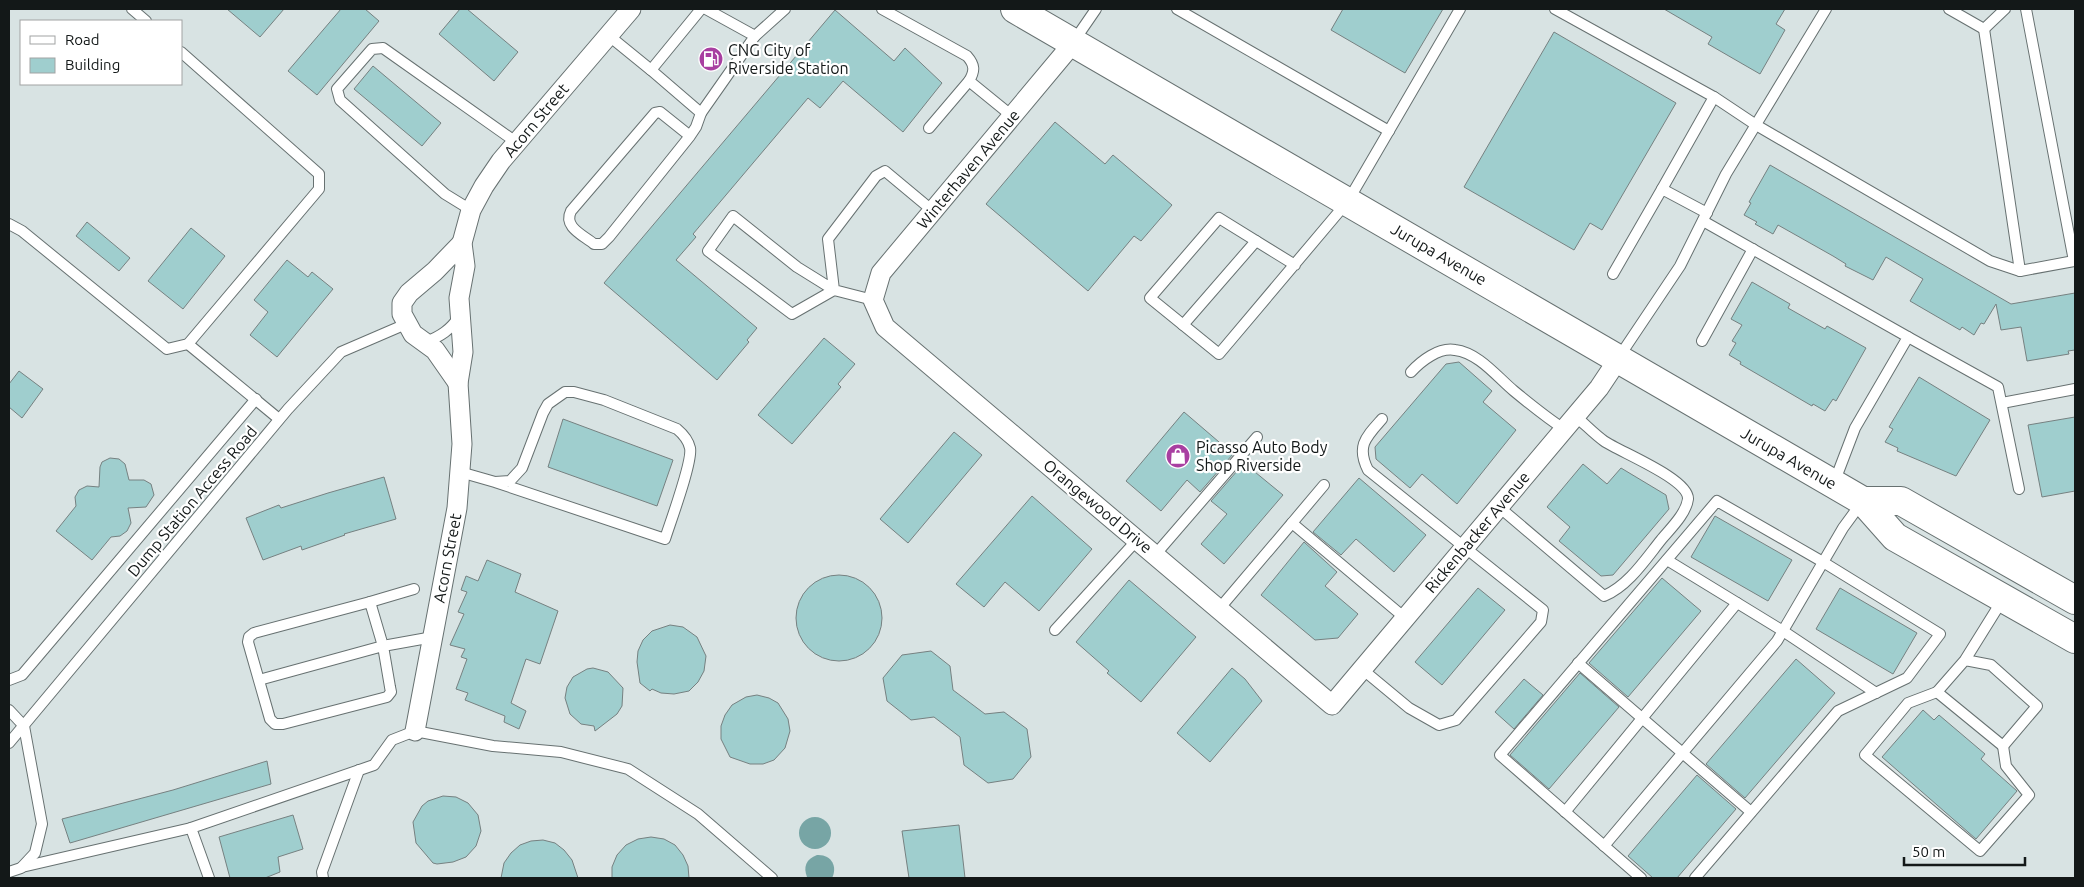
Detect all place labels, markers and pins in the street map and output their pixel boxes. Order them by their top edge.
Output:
place label: CNG City of Riverside Station [728,41,849,77]
fuel station icon: CNG City of Riverside Station [698,46,724,72]
place label: Picasso Auto Body Shop Riverside [1196,438,1328,474]
shop icon: Picasso Auto Body Shop Riverside [1165,443,1191,469]

